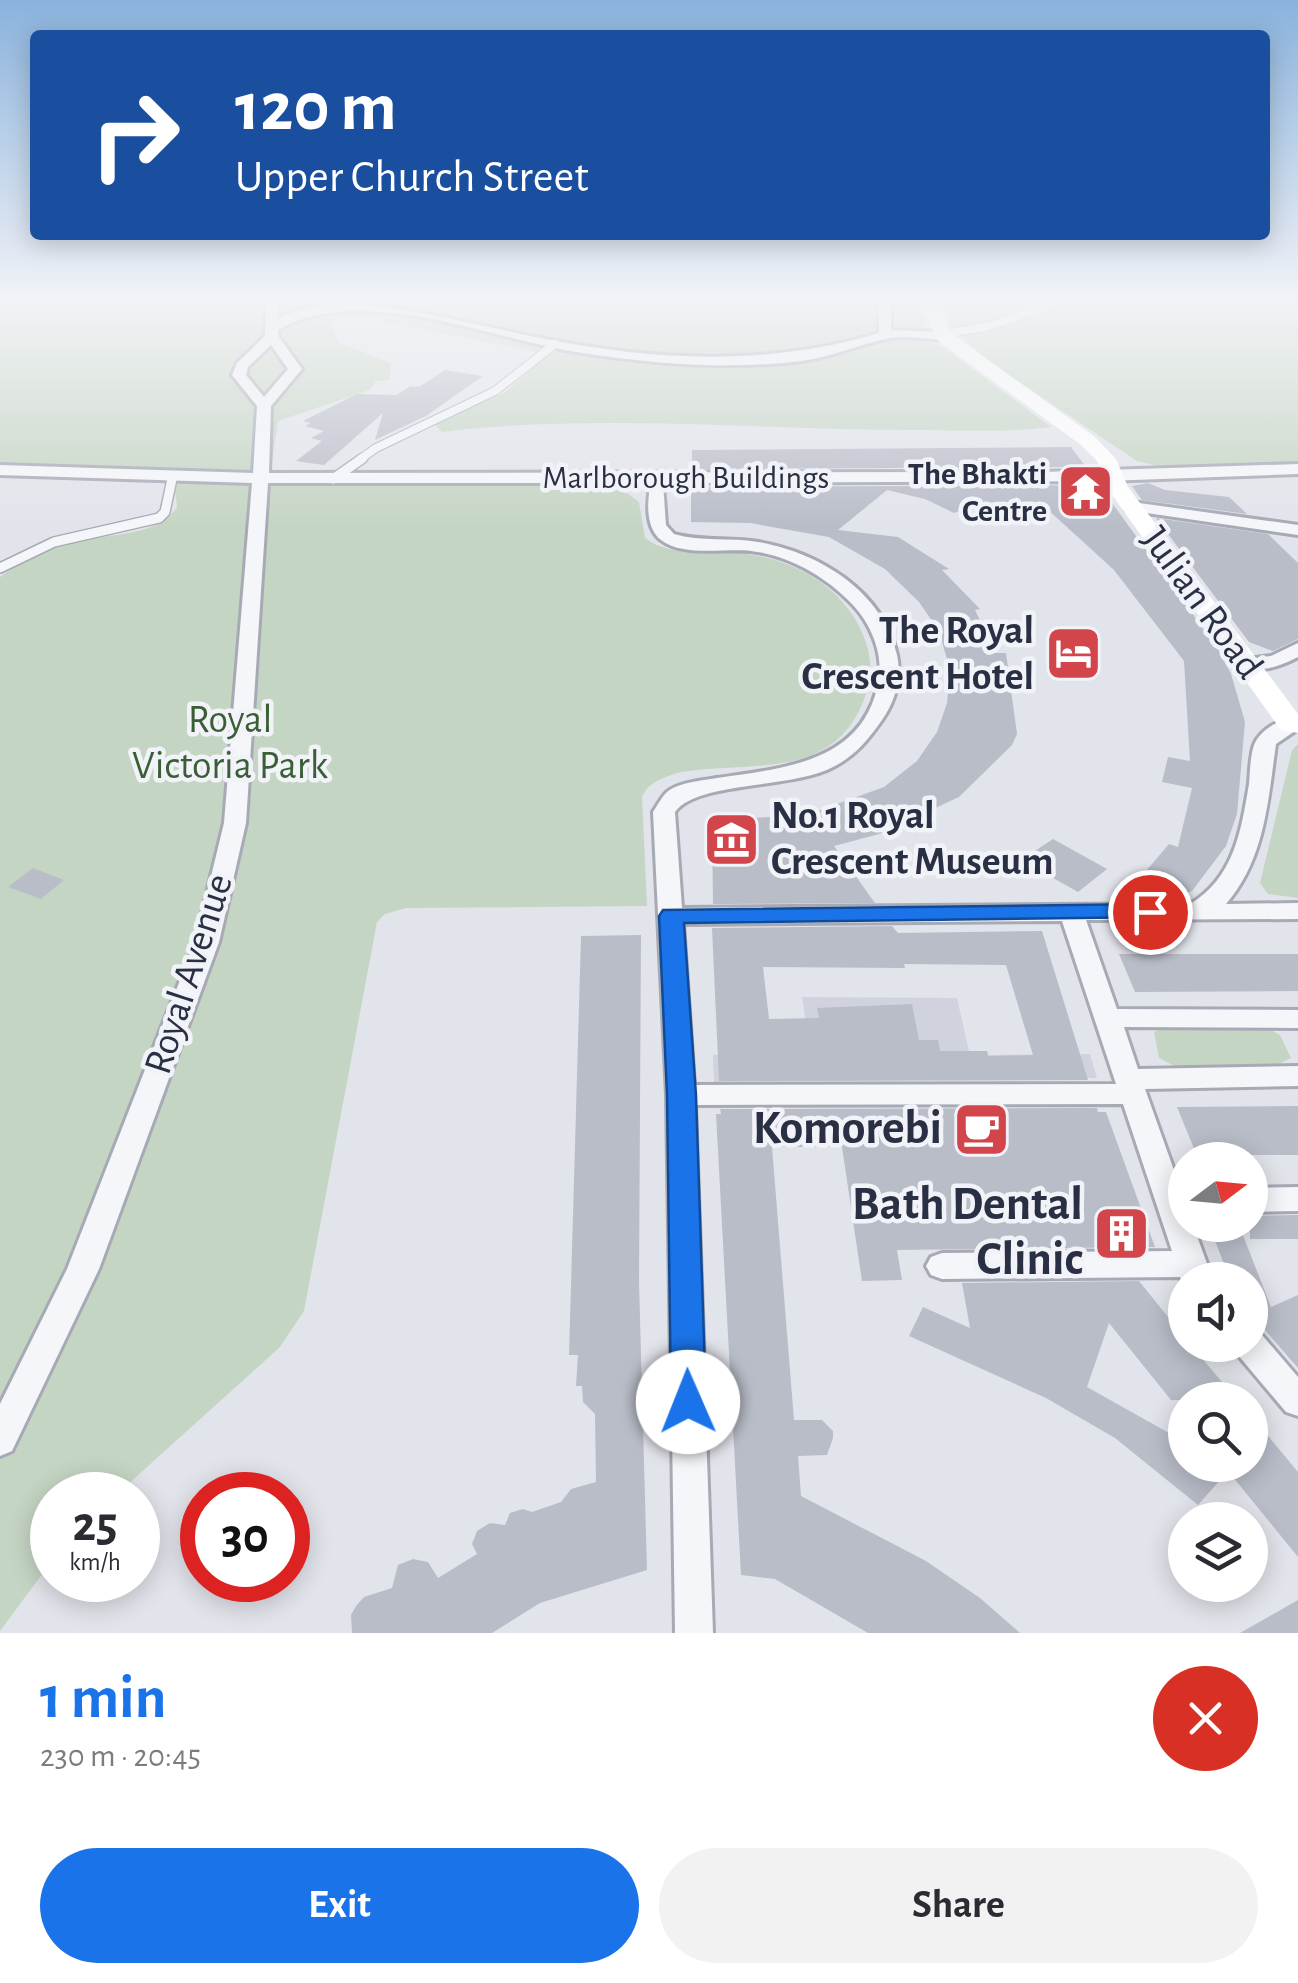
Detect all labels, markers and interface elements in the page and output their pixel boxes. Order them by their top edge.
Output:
icon: right [70,70,200,200]
text: 120 m [235,73,397,143]
text: Upper Church Street [235,155,589,200]
place label: The Bhakti Centre [908,458,1047,527]
street label: Marlborough Buildings [543,462,829,494]
temple icon: The Bhakti Centre [1056,462,1116,522]
street label: Julian Road [1134,520,1270,686]
place label: The Royal Crescent Hotel [802,611,1034,697]
hotel icon: The Royal Crescent Hotel [1043,624,1103,684]
park label: Royal Victoria Park [132,700,328,786]
place label: No.1 Royal Crescent Museum [771,796,1053,882]
museum icon: No.1 Royal Crescent Museum [702,809,762,869]
street label: Royal Avenue [138,869,240,1079]
pin [1108,870,1193,955]
icon: arrive [1123,885,1178,940]
cafe icon: Komorebi [951,1099,1011,1159]
place label: Komorebi [753,1105,942,1153]
north arrow [1168,1142,1268,1242]
map controls [1168,1142,1268,1602]
place label: Bath Dental Clinic [852,1181,1083,1284]
building icon: Bath Dental Clinic [1092,1203,1152,1263]
button: sound [1168,1262,1268,1362]
position arrow [636,1350,740,1454]
button: search [1168,1382,1268,1482]
speed limit sign: 30 [180,1472,310,1602]
text: 25 [72,1500,118,1550]
button: layers [1168,1502,1268,1602]
text: km/h [69,1550,121,1575]
button: close [1153,1666,1258,1771]
text: 1 min [40,1669,166,1729]
text: 230 m · 20:45 [40,1740,201,1772]
button: Exit [40,1848,639,1963]
button: Share [659,1848,1258,1963]

